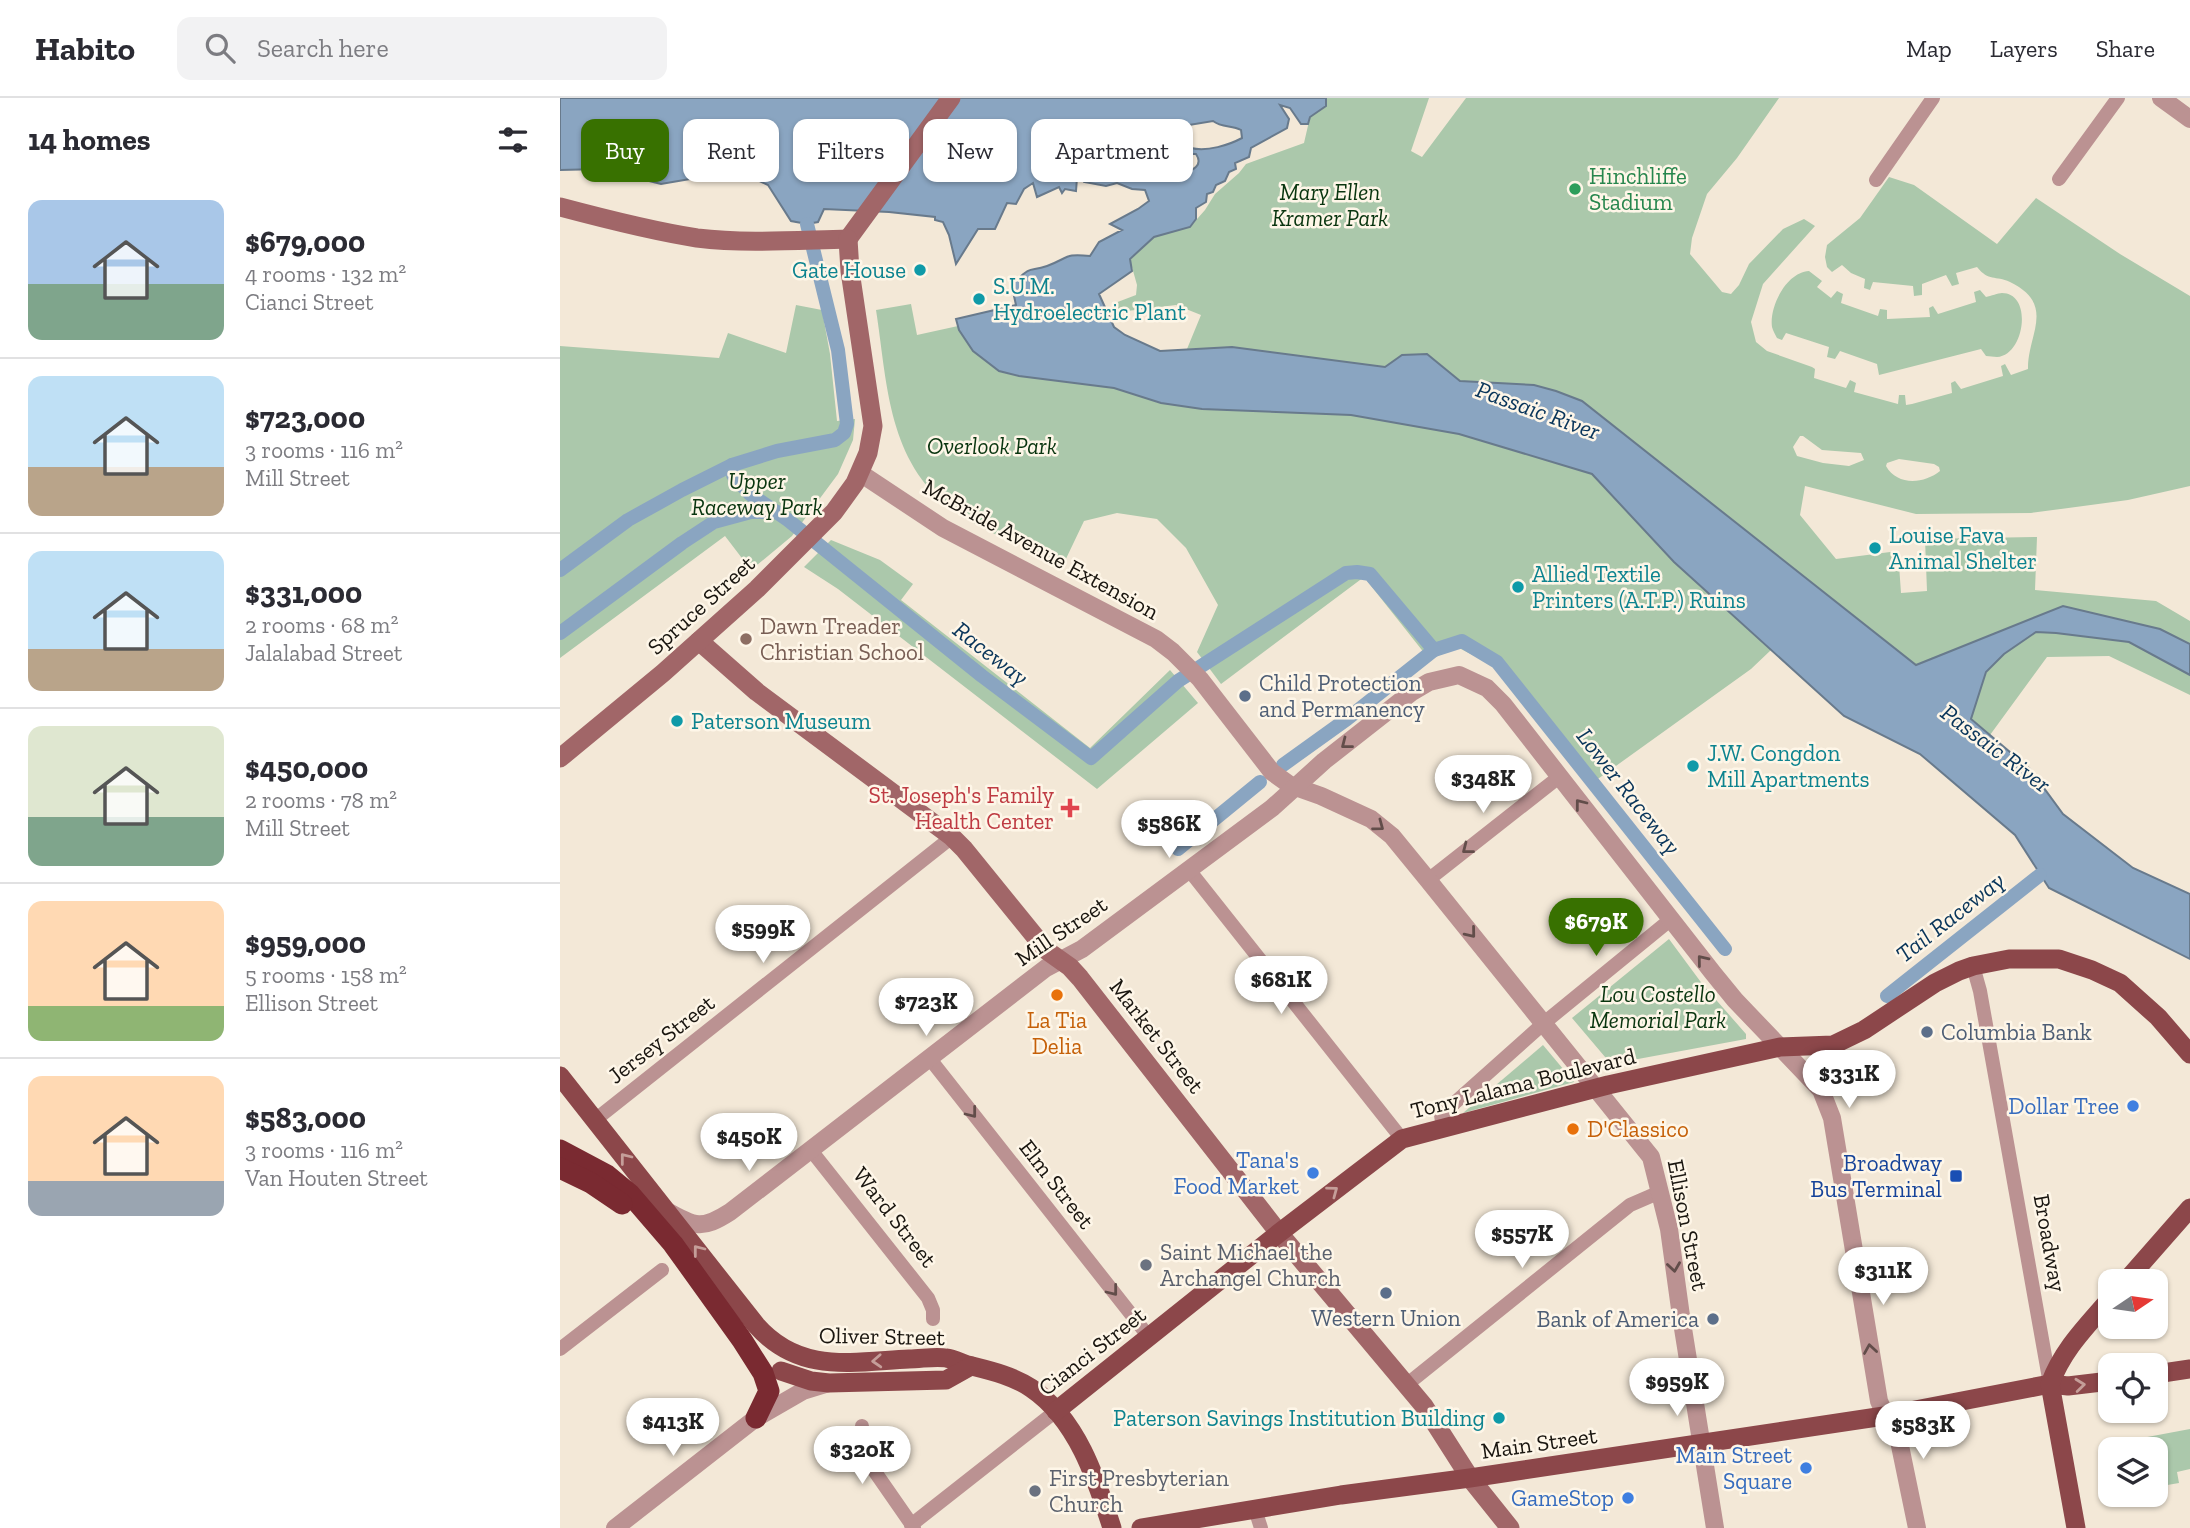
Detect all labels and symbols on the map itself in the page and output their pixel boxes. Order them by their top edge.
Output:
place label: Hinchliffe Stadium [1589,162,1687,216]
park label: Mary Ellen Kramer Park [1272,178,1388,232]
marker: Hinchliffe Stadium [1567,181,1583,197]
place label: Gate House [792,256,906,284]
marker: Gate House [912,262,928,278]
place label: S.U.M. Hydroelectric Plant [993,272,1187,326]
marker: S.U.M. Hydroelectric Plant [971,291,987,307]
water label: Passaic River [1472,374,1605,446]
park label: Overlook Park [927,432,1057,460]
park label: Upper Raceway Park [691,467,823,521]
street label: McBride Avenue Extension [918,472,1164,626]
place label: Louise Fava Animal Shelter [1889,521,2037,575]
marker: Louise Fava Animal Shelter [1867,540,1883,556]
street label: Spruce Street [642,549,761,660]
place label: Allied Textile Printers (A.T.P.) Ruins [1532,560,1746,614]
marker: Allied Textile Printers (A.T.P.) Ruins [1510,579,1526,595]
place label: Dawn Treader Christian School [760,612,924,666]
water label: Raceway [948,615,1034,691]
marker: Dawn Treader Christian School [738,631,754,647]
place label: Child Protection and Permanency [1259,669,1425,723]
marker: Child Protection and Permanency [1237,688,1253,704]
water label: Passaic River [1935,697,2057,799]
place label: Paterson Museum [691,707,871,735]
marker: Paterson Museum [669,713,685,729]
water label: Lower Raceway [1571,722,1687,860]
one-way arrow [1341,735,1354,748]
place label: J.W. Congdon Mill Apartments [1707,739,1870,793]
pin: $348K [1434,756,1532,815]
marker: J.W. Congdon Mill Apartments [1685,758,1701,774]
place label: St. Joseph's Family Health Center [869,781,1054,835]
marker: St. Joseph's Family Health Center [1060,798,1080,818]
one-way arrow [1575,799,1588,812]
pin: $586K [1120,800,1218,860]
one-way arrow [1371,817,1384,830]
one-way arrow [1462,841,1475,854]
water label: Tail Raceway [1890,866,2010,968]
street label: Mill Street [1010,890,1113,972]
pin: $679K [1547,898,1645,958]
pin: $599K [714,906,812,965]
one-way arrow [1463,924,1475,937]
one-way arrow [1698,955,1710,968]
pin: $681K [1232,956,1330,1016]
street label: Market Street [1104,973,1211,1099]
pin: $723K [877,978,975,1038]
park label: Lou Costello Memorial Park [1590,980,1726,1034]
marker: La Tia Delia [1049,987,1065,1003]
street label: Jersey Street [602,988,720,1089]
place label: La Tia Delia [1027,1006,1087,1060]
place label: Columbia Bank [1941,1018,2092,1046]
marker: Columbia Bank [1919,1024,1935,1040]
street label: Tony Lalama Boulevard [1408,1041,1639,1125]
pin: $331K [1800,1051,1898,1110]
place label: Dollar Tree [2008,1092,2119,1120]
marker: Dollar Tree [2125,1098,2141,1114]
one-way arrow [964,1105,977,1117]
pin: $450K [700,1114,798,1173]
place label: D'Classico [1587,1115,1689,1143]
marker: D'Classico [1565,1121,1581,1137]
street label: Elm Street [1014,1134,1101,1234]
place label: Tana's Food Market [1174,1146,1299,1200]
place label: Broadway Bus Terminal [1810,1149,1942,1203]
one-way arrow [620,1153,633,1165]
street label: Ellison Street [1662,1157,1715,1293]
street label: Ward Street [847,1161,943,1273]
marker: Tana's Food Market [1305,1165,1321,1181]
marker: Broadway Bus Terminal [1948,1168,1964,1184]
one-way arrow [1325,1187,1338,1200]
street label: Broadway [2028,1192,2072,1294]
pin: $557K [1473,1210,1571,1270]
place label: Saint Michael the Archangel Church [1160,1238,1341,1292]
one-way arrow [693,1246,706,1258]
pin: $311K [1834,1248,1932,1307]
marker: Saint Michael the Archangel Church [1138,1257,1154,1273]
one-way arrow [1666,1261,1681,1273]
north arrow [2098,1269,2168,1339]
one-way arrow [1105,1283,1117,1296]
marker: Western Union [1378,1285,1394,1301]
street label: Cianci Street [1033,1300,1152,1402]
place label: Western Union [1311,1304,1461,1332]
place label: Bank of America [1537,1305,1699,1333]
marker: Bank of America [1705,1311,1721,1327]
street label: Oliver Street [819,1321,946,1351]
one-way arrow [1863,1343,1878,1355]
one-way arrow [872,1353,883,1368]
pin: $959K [1628,1358,1726,1418]
one-way arrow [2075,1378,2086,1393]
pin: $413K [624,1398,722,1458]
pin: $583K [1874,1402,1972,1461]
place label: Paterson Savings Institution Building [1113,1404,1485,1432]
marker: Paterson Savings Institution Building [1491,1410,1507,1426]
street label: Main Street [1479,1421,1599,1465]
pin: $320K [813,1426,911,1486]
place label: Main Street Square [1675,1441,1792,1495]
marker: Main Street Square [1798,1460,1814,1476]
place label: First Presbyterian Church [1049,1464,1229,1518]
marker: First Presbyterian Church [1027,1483,1043,1499]
place label: GameStop [1511,1484,1614,1512]
marker: GameStop [1620,1490,1636,1506]

